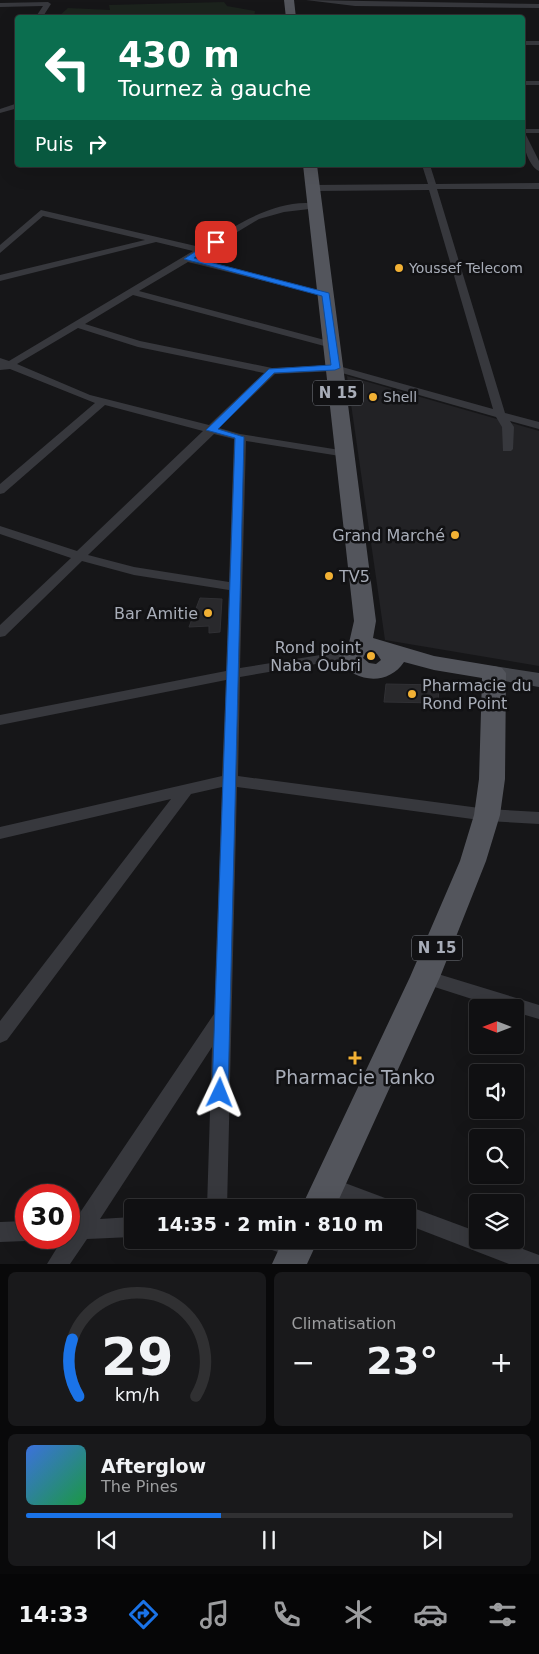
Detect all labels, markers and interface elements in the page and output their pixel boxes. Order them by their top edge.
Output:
icon: left [35,35,100,100]
text: 430 m [118,35,240,75]
text: Tournez à gauche [118,76,311,101]
icon: right [83,130,111,158]
text: Puis [35,133,73,155]
pin [195,221,237,263]
icon: arrive [202,228,230,256]
place label: Youssef Telecom [408,260,523,276]
marker: Youssef Telecom [393,262,405,274]
road number: N 15 [313,380,363,406]
place label: Shell [383,389,417,405]
marker: Shell [367,391,379,403]
place label: Grand Marché [332,526,445,545]
marker: Grand Marché [449,529,461,541]
place label: TV5 [338,567,370,586]
marker: TV5 [323,570,335,582]
place label: Bar Amitie [114,604,198,623]
marker: Bar Amitie [202,607,214,619]
place label: Rond point Naba Oubri [270,638,361,675]
marker: Rond point Naba Oubri [365,650,377,662]
place label: Pharmacie du Rond Point [422,676,532,713]
marker: Pharmacie du Rond Point [406,688,418,700]
road number: N 15 [412,936,462,960]
north arrow [469,999,524,1054]
map controls [469,999,524,1249]
marker: Pharmacie Tanko [349,1052,361,1064]
button: sound [469,1064,524,1119]
position arrow [193,1066,245,1118]
place label: Pharmacie Tanko [275,1066,435,1088]
button: search [469,1129,524,1184]
speed limit sign: 30 [15,1184,80,1249]
button: layers [469,1194,524,1249]
text: 14:35 · 2 min · 810 m [156,1213,384,1235]
text: Climatisation [292,1314,396,1333]
text: 29 [101,1327,173,1387]
text: 23° [366,1339,438,1383]
text: − [292,1346,315,1379]
text: + [490,1346,513,1379]
text: km/h [114,1384,159,1405]
text: Afterglow [101,1455,206,1477]
text: The Pines [101,1477,178,1496]
icon: previous [93,1526,121,1554]
icon: pause [255,1526,283,1554]
icon: next [418,1526,446,1554]
icon: directions [126,1597,161,1632]
icon: music [197,1597,232,1632]
icon: phone [269,1597,304,1632]
icon: climate [341,1597,376,1632]
icon: car [413,1597,448,1632]
icon: filters [485,1597,520,1632]
text: 14:33 [18,1602,89,1627]

